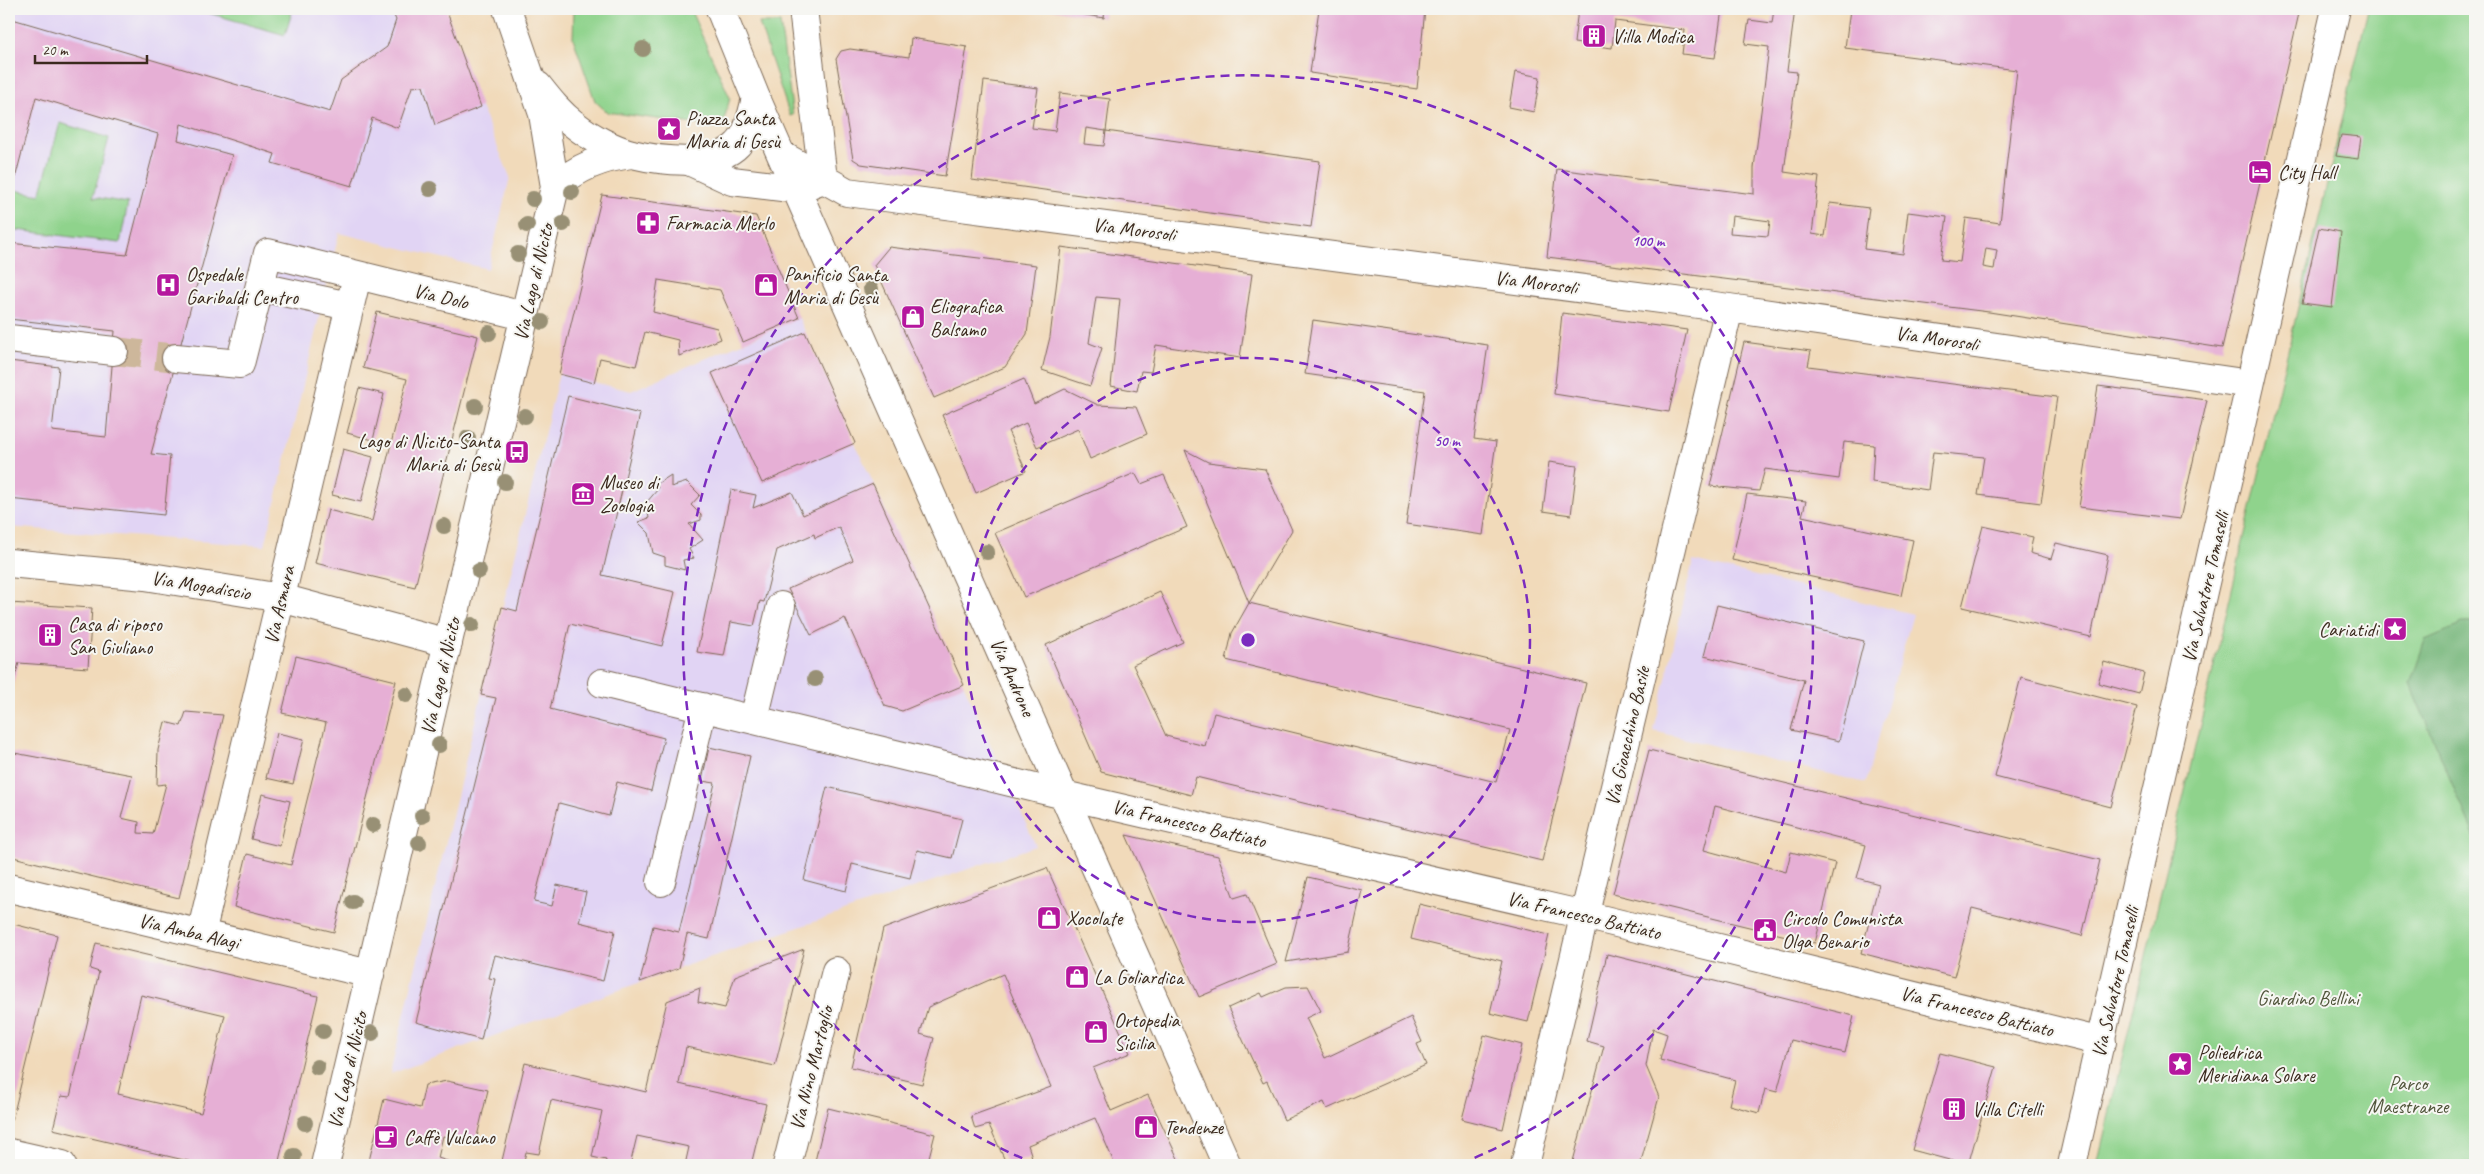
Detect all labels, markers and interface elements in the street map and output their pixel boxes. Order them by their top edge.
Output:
building icon: Villa Modica [1581,23,1607,49]
place label: Villa Modica [1612,24,1695,49]
scale bar [35,32,148,64]
text: 20 m [42,41,69,60]
place label: Piazza Santa Maria di Gesù [686,106,782,154]
place icon: Piazza Santa Maria di Gesù [656,116,682,142]
hotel icon: City Hall [2247,159,2273,185]
place label: City Hall [2278,160,2339,185]
pharmacy icon: Farmacia Merlo [635,210,661,236]
place label: Farmacia Merlo [666,211,775,236]
street label: Via Morosoli [1091,212,1179,247]
street label: Via Lago di Nicito [508,219,560,343]
text: 100 m [1632,232,1666,251]
place label: Ospedale Garibaldi Centro [186,262,299,310]
place label: Panificio Santa Maria di Gesù [784,262,889,310]
street label: Via Morosoli [1493,265,1581,300]
hospital icon: Ospedale Garibaldi Centro [155,272,181,298]
shop icon: Panificio Santa Maria di Gesù [753,272,779,298]
street label: Via Dolo [411,278,472,315]
place label: Eliografica Balsamo [930,294,1004,342]
shop icon: Eliografica Balsamo [900,304,926,330]
street label: Via Morosoli [1894,320,1982,357]
place label: Lago di Nicito-Santa Maria di Gesù [358,429,502,477]
text: 50 m [1434,432,1461,451]
bus stop icon: Lago di Nicito-Santa Maria di Gesù [504,439,530,465]
place label: Museo di Zoologia [600,470,661,518]
museum icon: Museo di Zoologia [570,481,596,507]
street label: Via Salvatore Tomaselli [2176,507,2235,665]
street label: Via Asmara [258,562,301,647]
street label: Via Mogadiscio [150,565,253,606]
place label: Casa di riposo San Giuliano [68,612,163,660]
street label: Via Lago di Nicito [415,613,467,737]
place icon: Cariatidi [2382,616,2408,642]
place label: Cariatidi [2319,617,2380,642]
building icon: Casa di riposo San Giuliano [37,622,63,648]
centre of rings [1239,631,1257,649]
street label: Via Androne [984,634,1041,721]
street label: Via Gioacchino Basile [1599,663,1656,808]
street label: Via Francesco Battiato [1110,794,1269,854]
street label: Via Francesco Battiato [1505,886,1664,946]
street label: Via Salvatore Tomaselli [2086,902,2145,1060]
shop icon: Xocolate [1036,905,1062,931]
place label: Xocolate [1066,906,1124,931]
place label: Circolo Comunista Olga Benario [1782,906,1903,954]
street label: Via Amba Alagi [136,908,244,956]
public building icon: Circolo Comunista Olga Benario [1752,917,1778,943]
shop icon: La Goliardica [1064,964,1090,990]
place label: La Goliardica [1094,965,1185,990]
street label: Via Francesco Battiato [1898,980,2057,1043]
park label: Giardino Bellini [2257,986,2361,1011]
street label: Via Nino Martoglio [784,1002,839,1133]
street label: Via Lago di Nicito [322,1007,374,1131]
place label: Ortopedia Sicilia [1114,1008,1180,1056]
shop icon: Ortopedia Sicilia [1083,1019,1109,1045]
place label: Poliedrica Meridiana Solare [2198,1040,2316,1088]
place icon: Poliedrica Meridiana Solare [2167,1051,2193,1077]
park label: Parco Maestranze [2368,1071,2450,1119]
building icon: Villa Citelli [1941,1096,1967,1122]
place label: Villa Citelli [1972,1097,2045,1122]
shop icon: Tendenze [1133,1114,1159,1140]
place label: Tendenze [1164,1115,1225,1140]
cafe icon: Caffè Vulcano [373,1124,399,1150]
place label: Caffè Vulcano [404,1125,496,1150]

